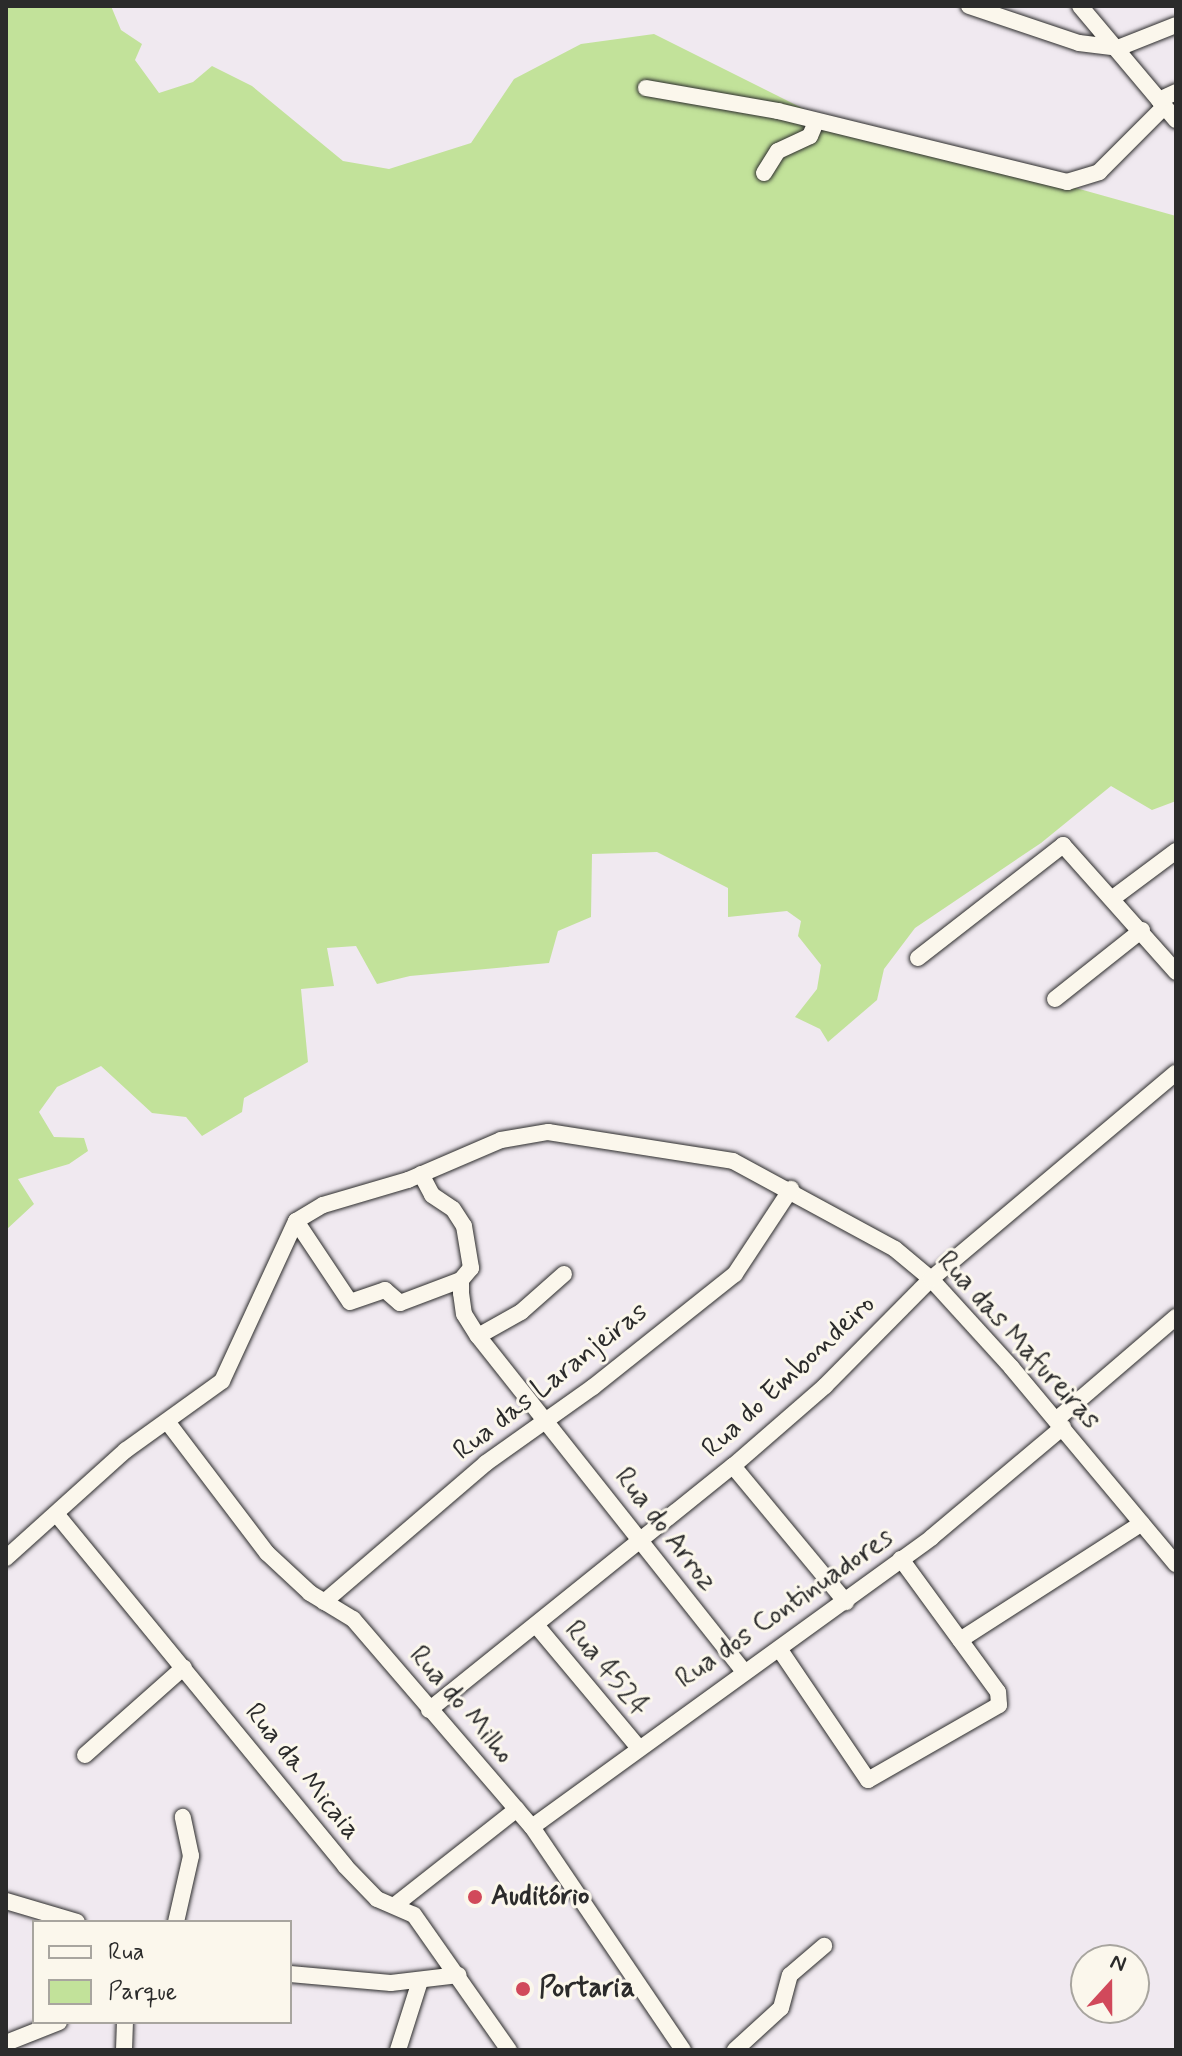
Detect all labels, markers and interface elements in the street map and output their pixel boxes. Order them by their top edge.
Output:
street label: Rua das Mafureiras [929,1245,1107,1437]
street label: Rua do Embondeiro [695,1288,883,1466]
street label: Rua das Laranjeiras [445,1294,657,1470]
street label: Rua do Arroz [606,1461,724,1599]
street label: Rua dos Continuadores [668,1520,902,1698]
street label: Rua 4524 [556,1614,656,1724]
street label: Rua do Milho [401,1639,521,1771]
street label: Rua da Micaia [238,1698,366,1846]
place label: Auditório [491,1880,589,1914]
marker: Auditório [466,1888,484,1906]
legend [32,1920,292,2024]
text: Rua [108,1937,145,1968]
north arrow [1070,1944,1150,2024]
text: N [1106,1948,1130,1979]
place label: Portaria [539,1972,635,2006]
text: Parque [108,1977,177,2008]
marker: Portaria [514,1980,532,1998]

